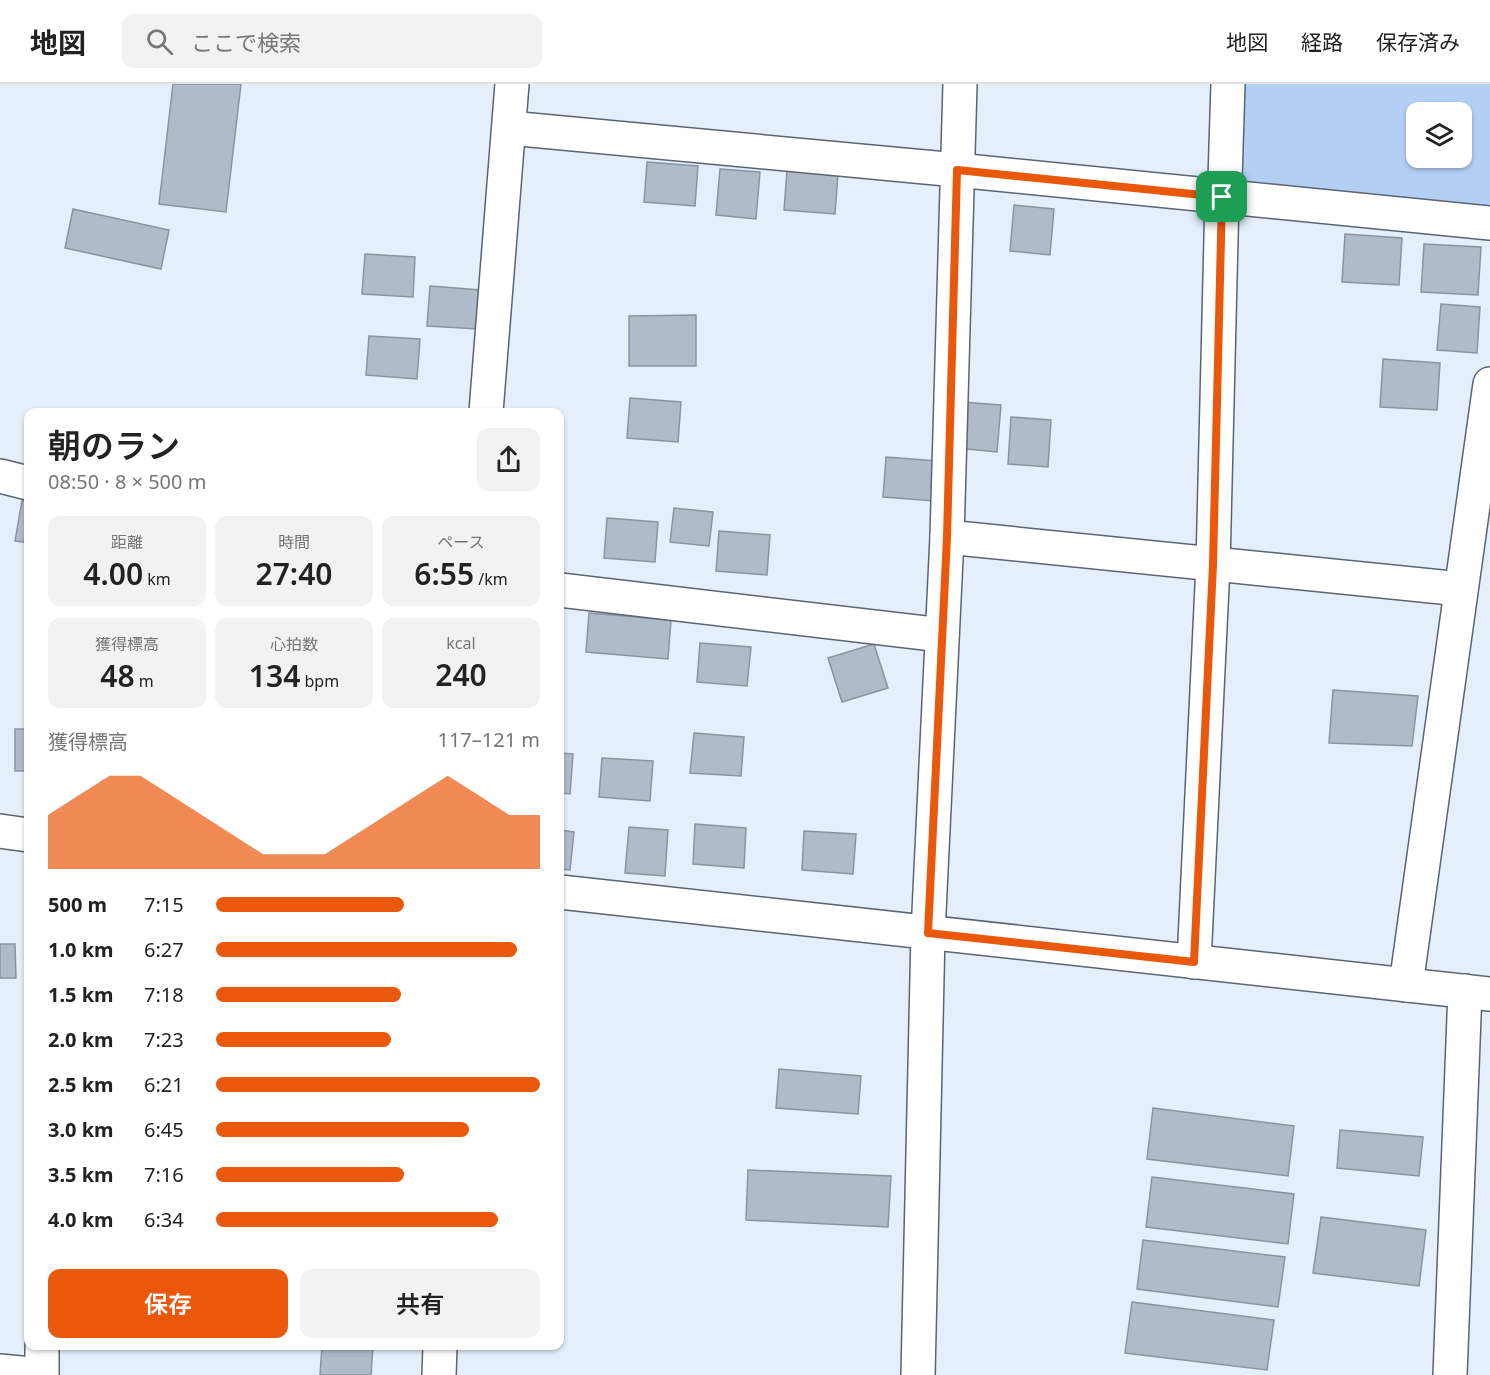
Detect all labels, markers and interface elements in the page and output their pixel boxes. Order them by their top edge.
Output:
search box [122,14,542,68]
text: 地図 [30,23,86,61]
icon: search [143,25,176,58]
text: ここで検索 [191,27,301,57]
text: 地図 [1226,28,1268,56]
text: 経路 [1301,28,1343,56]
text: 保存済み [1376,28,1460,56]
map controls [1406,102,1472,168]
button: layers [1406,102,1472,168]
pin [1196,171,1247,222]
icon: arrive [1205,180,1238,213]
text: 朝のラン [48,423,180,468]
button: share [477,428,540,491]
text: 08:50 · 8 × 500 m [48,468,206,495]
text: 距離 [111,531,143,553]
text: 時間 [278,531,310,553]
text: ペース [437,531,485,553]
text: 4.00 [83,553,143,594]
text: 27:40 [256,553,332,594]
text: 6:55 [414,553,474,594]
text: km [143,568,171,590]
text: /km [474,568,508,590]
text: kcal [446,632,476,654]
text: 獲得標高 [95,633,159,655]
text: 心拍数 [270,633,318,655]
text: 240 [435,654,487,695]
text: 48 [100,655,135,696]
text: 134 [249,655,300,696]
text: m [135,670,154,692]
text: bpm [300,670,339,692]
text: 117–121 m [437,726,540,753]
text: 獲得標高 [48,728,128,755]
text: 500 m [48,891,107,918]
text: 7:15 [144,891,184,918]
text: 1.0 km [48,936,114,963]
text: 6:27 [144,936,184,963]
text: 1.5 km [48,981,114,1008]
text: 7:18 [144,981,184,1008]
text: 2.0 km [48,1026,114,1053]
text: 7:23 [144,1026,184,1053]
text: 2.5 km [48,1071,114,1098]
text: 6:21 [144,1071,184,1098]
text: 3.0 km [48,1116,114,1143]
text: 6:45 [144,1116,184,1143]
text: 3.5 km [48,1161,114,1188]
text: 7:16 [144,1161,184,1188]
text: 4.0 km [48,1206,114,1233]
text: 6:34 [144,1206,184,1233]
button: 保存 [48,1269,288,1338]
button: 共有 [300,1269,540,1338]

